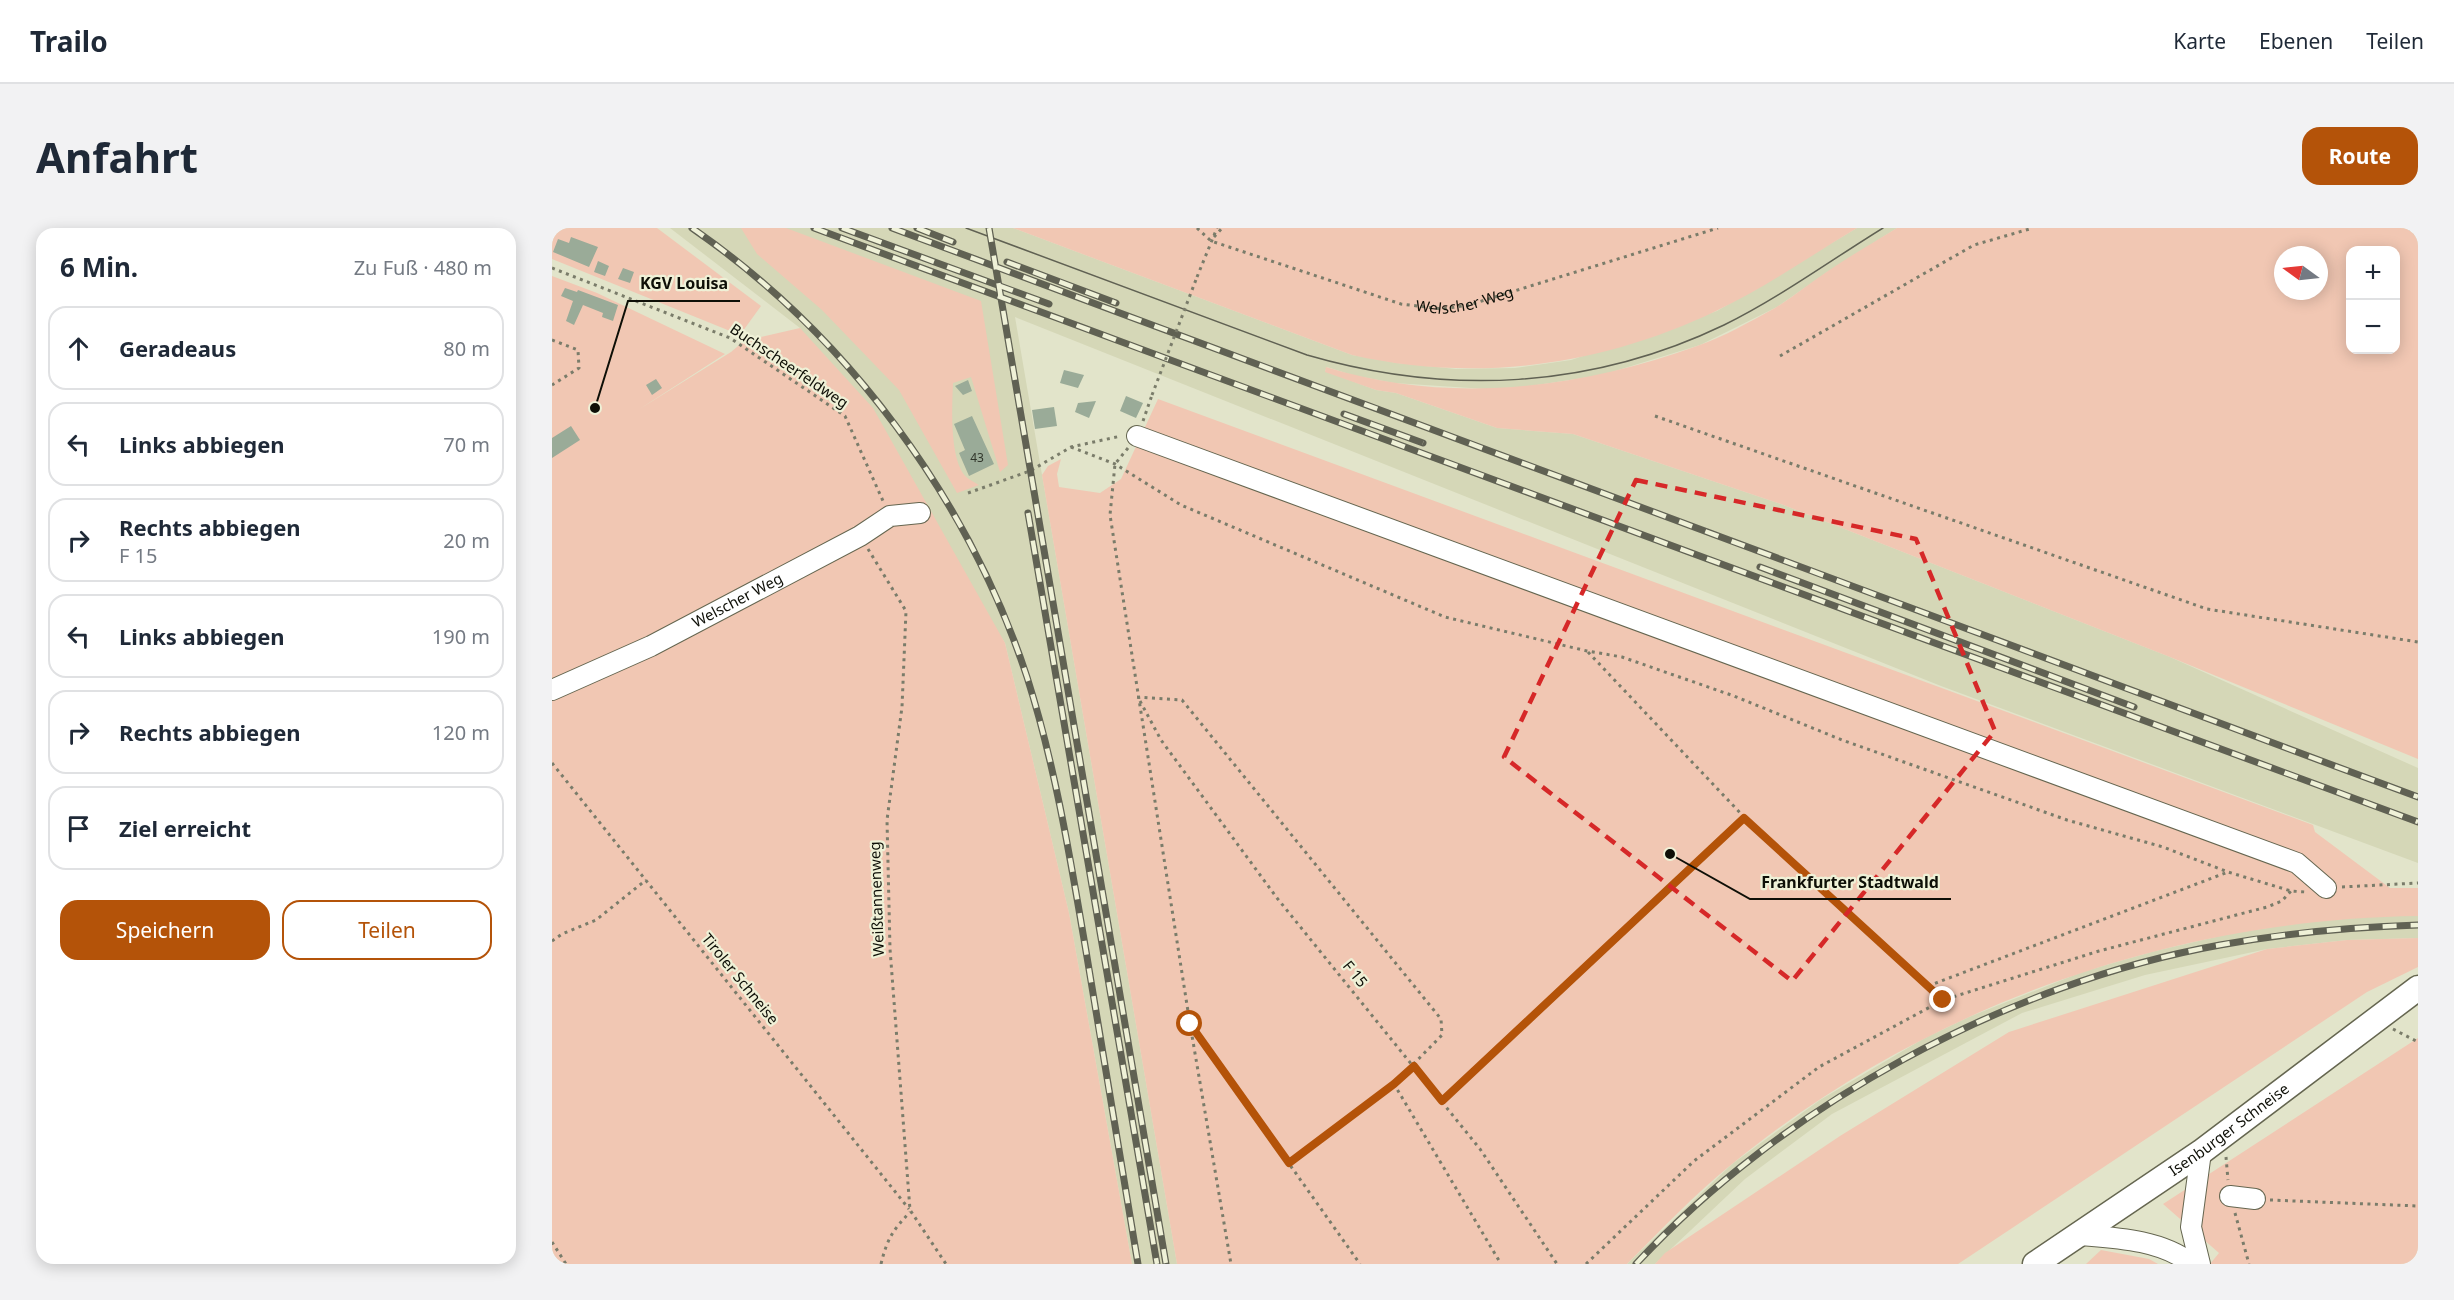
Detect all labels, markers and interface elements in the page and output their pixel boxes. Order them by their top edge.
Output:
text: Trailo [30,22,108,60]
text: Karte [2173,27,2226,55]
text: Ebenen [2259,27,2333,55]
text: Teilen [2366,27,2424,55]
button: Route [2302,127,2418,185]
text: Anfahrt [36,128,198,185]
north arrow [2274,246,2328,300]
map controls [2346,246,2400,354]
button: + [2346,246,2400,300]
text: 6 Min. [60,249,138,285]
text: Zu Fuß · 480 m [354,254,492,281]
callout: KGV Louisa [628,267,740,301]
text: KGV Louisa [640,272,728,294]
street label: Welscher Weg [1415,281,1516,318]
button: − [2346,300,2400,354]
street label: Buchscheerfeldweg [727,318,853,412]
icon: ahead [62,332,95,365]
text: Geradeaus [119,333,236,363]
text: 80 m [443,335,490,362]
icon: left [62,428,95,461]
text: Links abbiegen [119,429,285,459]
text: 70 m [443,431,490,458]
house number: 43 [970,449,984,466]
text: Rechts abbiegen [119,512,301,542]
icon: right [62,524,95,557]
text: 20 m [443,527,490,554]
text: F 15 [119,542,157,569]
street label: Welscher Weg [688,568,786,632]
icon: left [62,620,95,653]
text: Links abbiegen [119,621,285,651]
text: 190 m [432,623,490,650]
icon: right [62,716,95,749]
text: Rechts abbiegen [119,717,301,747]
text: 120 m [432,719,490,746]
icon: arrive [62,812,95,845]
text: Ziel erreicht [119,813,251,843]
street label: Weißtannenweg [864,841,888,957]
callout: Frankfurter Stadtwald [1750,865,1951,899]
text: Frankfurter Stadtwald [1761,871,1939,893]
button: Speichern [60,900,270,960]
button: Teilen [282,900,492,960]
street label: Tiroler Schneise [698,929,784,1028]
street label: F 15 [1339,956,1373,991]
route end [1929,986,1955,1012]
route start [1176,1010,1202,1036]
street label: Isenburger Schneise [2165,1078,2293,1180]

